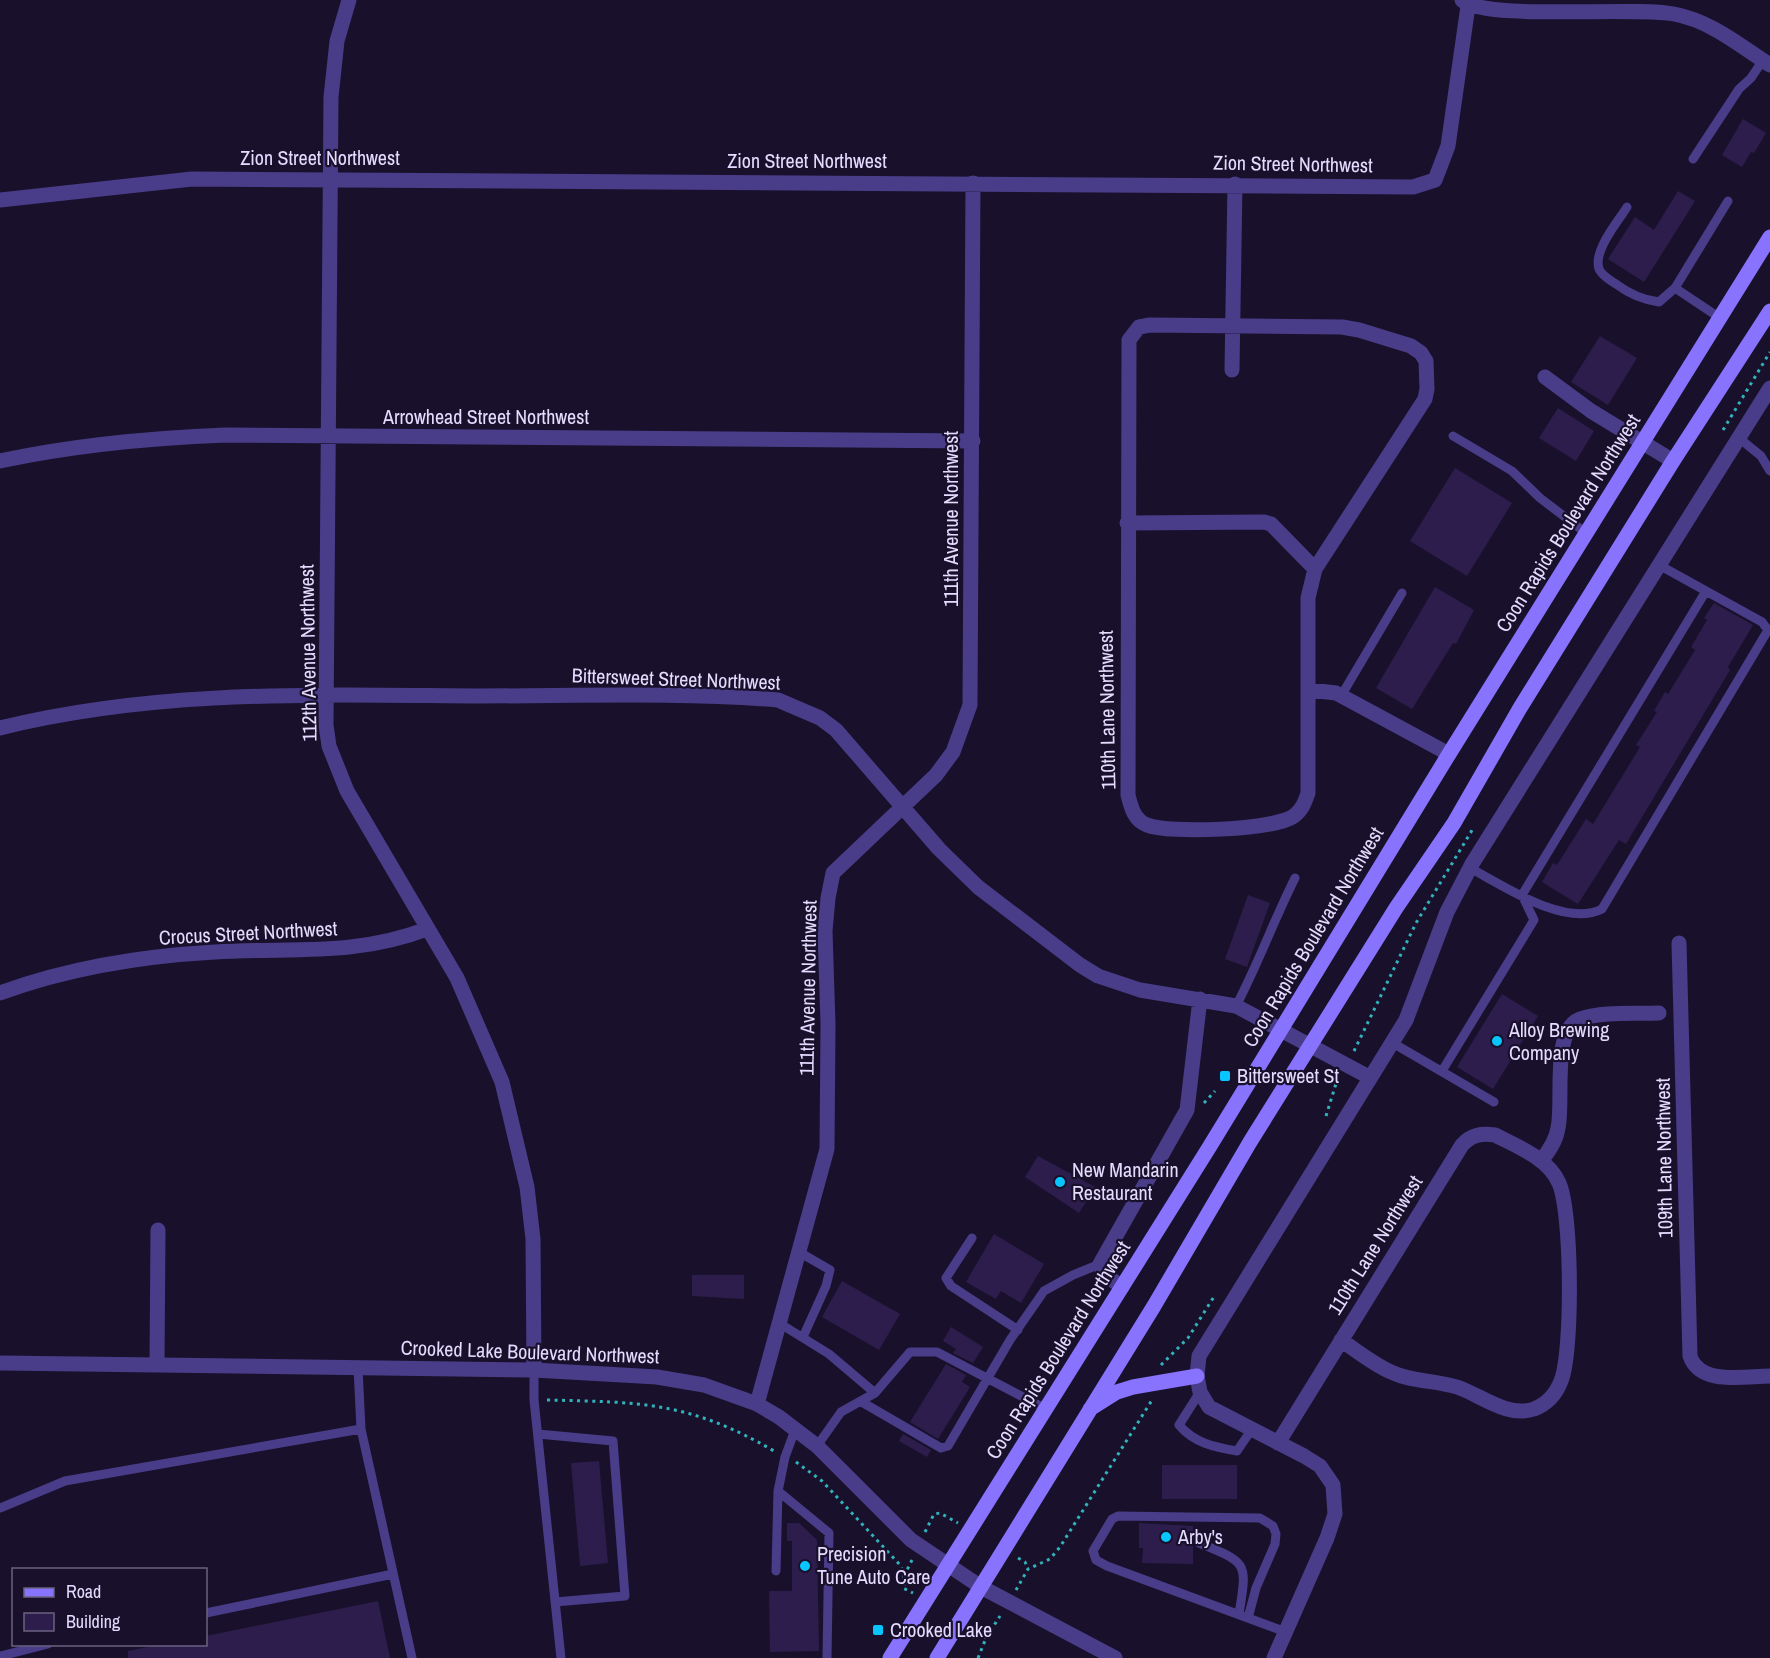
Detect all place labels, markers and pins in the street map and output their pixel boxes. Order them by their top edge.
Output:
place label: Alloy Brewing Company [1508,1016,1609,1066]
marker: Alloy Brewing Company [1490,1034,1504,1048]
place label: Bittersweet St [1237,1062,1340,1089]
marker: Bittersweet St [1218,1069,1232,1083]
place label: New Mandarin Restaurant [1072,1156,1179,1206]
marker: New Mandarin Restaurant [1053,1175,1067,1189]
place label: Arby's [1177,1523,1223,1550]
marker: Arby's [1159,1530,1173,1544]
place label: Precision Tune Auto Care [817,1540,930,1590]
marker: Precision Tune Auto Care [798,1559,812,1573]
place label: Crooked Lake [890,1616,992,1643]
marker: Crooked Lake [871,1623,885,1637]

